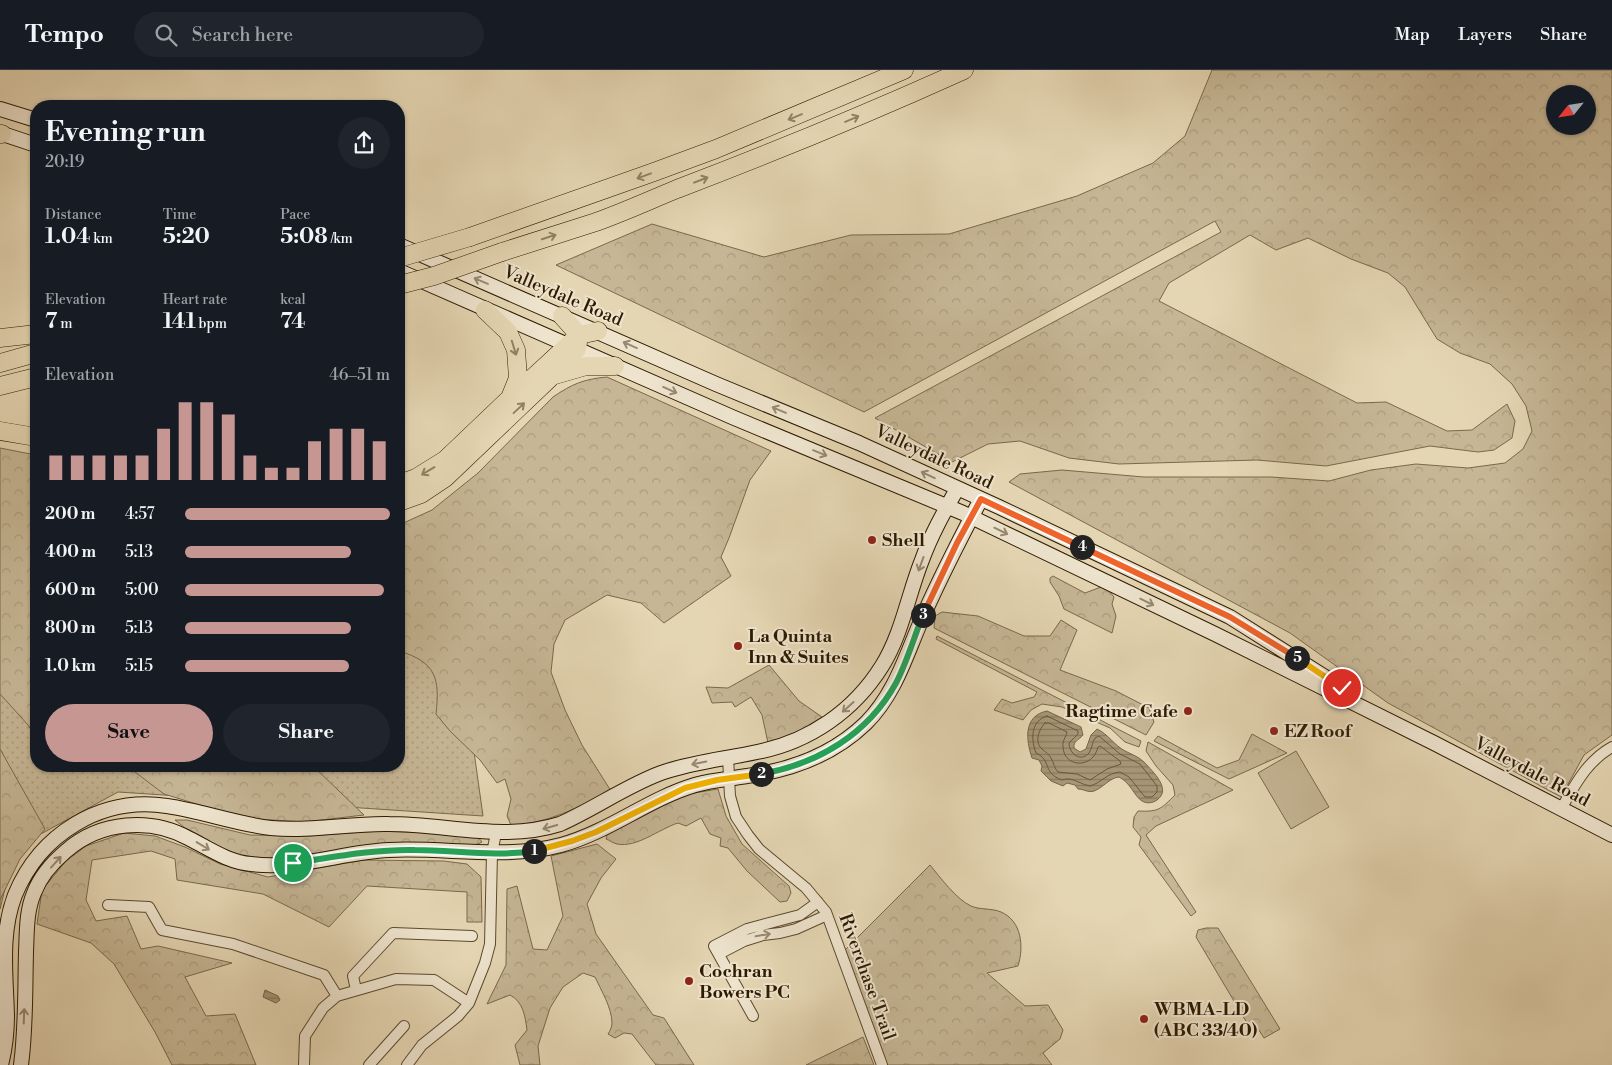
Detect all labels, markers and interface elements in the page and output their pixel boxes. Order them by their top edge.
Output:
search box [134,12,484,57]
text: Tempo [25,20,104,50]
icon: search [152,21,180,49]
text: Search here [192,23,293,47]
text: Map [1395,23,1430,46]
text: Layers [1458,23,1512,46]
text: Share [1540,23,1587,46]
north arrow [1546,85,1596,135]
map controls [1546,85,1596,135]
one-way arrow [788,112,803,122]
one-way arrow [844,114,859,123]
text: Evening run [45,115,206,150]
button: share [338,117,390,169]
text: 20:19 [45,152,84,172]
one-way arrow [637,172,652,181]
one-way arrow [693,175,708,184]
text: Distance [45,206,102,224]
text: Time [163,206,196,224]
text: Pace [280,206,310,224]
text: 1.04 [45,224,90,250]
text: 5:20 [163,224,210,250]
text: 5:08 [280,224,328,250]
text: km [90,230,113,248]
text: /km [328,230,353,248]
one-way arrow [541,231,557,241]
street label: Valleydale Road [499,260,627,332]
one-way arrow [474,275,489,285]
text: Elevation [45,291,106,309]
text: Heart rate [163,291,227,309]
text: kcal [280,291,306,309]
text: 7 [45,309,57,335]
text: 141 [163,309,196,335]
text: 74 [280,309,305,335]
text: m [57,315,73,333]
text: bpm [196,315,227,333]
one-way arrow [510,339,520,355]
one-way arrow [623,340,638,350]
text: Elevation [45,365,114,385]
text: 46–51 m [329,365,390,385]
one-way arrow [662,385,677,395]
one-way arrow [512,402,525,414]
one-way arrow [772,405,787,415]
street label: Valleydale Road [870,419,997,495]
one-way arrow [812,449,827,458]
one-way arrow [421,466,435,476]
one-way arrow [921,470,936,480]
text: 200 m [45,504,95,524]
text: 4:57 [125,504,154,524]
one-way arrow [993,527,1008,537]
place label: Shell [882,529,925,552]
marker: Shell [866,534,878,546]
pin: 4 [1070,534,1094,560]
text: 4 [1078,538,1087,556]
text: 400 m [45,542,96,562]
text: 5:13 [125,542,153,562]
one-way arrow [916,556,925,571]
text: 600 m [45,580,95,600]
text: 5:00 [125,580,159,600]
one-way arrow [1139,598,1154,607]
pin: 3 [910,602,936,628]
text: 3 [919,606,928,624]
text: 800 m [45,618,96,638]
text: 5:13 [125,618,153,638]
place label: La Quinta Inn & Suites [748,625,849,669]
marker: La Quinta Inn & Suites [732,640,744,652]
pin: 5 [1284,646,1310,670]
text: 5 [1293,649,1302,667]
text: 1.0 km [45,656,96,676]
text: 5:15 [125,656,153,676]
pin [1321,667,1363,709]
icon: check [1328,674,1356,702]
place label: Ragtime Cafe [1065,700,1178,723]
one-way arrow [841,701,854,712]
button: Save [45,704,213,762]
button: Share [223,704,390,762]
marker: Ragtime Cafe [1182,705,1194,717]
place label: EZ Roof [1284,720,1354,743]
marker: EZ Roof [1268,725,1280,737]
street label: Valleydale Road [1469,731,1594,813]
one-way arrow [691,758,707,768]
pin: 2 [748,762,774,786]
text: 2 [757,765,766,783]
one-way arrow [542,822,558,832]
pin: 1 [522,838,546,864]
one-way arrow [195,842,209,852]
pin [272,842,314,884]
text: 1 [531,842,538,860]
icon: arrive [279,849,307,877]
one-way arrow [49,856,61,869]
street label: Riverchase Trail [833,911,901,1044]
one-way arrow [755,930,771,940]
place label: Cochran Bowers PC [699,960,790,1004]
marker: Cochran Bowers PC [683,975,695,987]
place label: WBMA-LD (ABC 33/40) [1153,998,1258,1042]
one-way arrow [19,1009,29,1025]
marker: WBMA-LD (ABC 33/40) [1138,1013,1150,1025]

